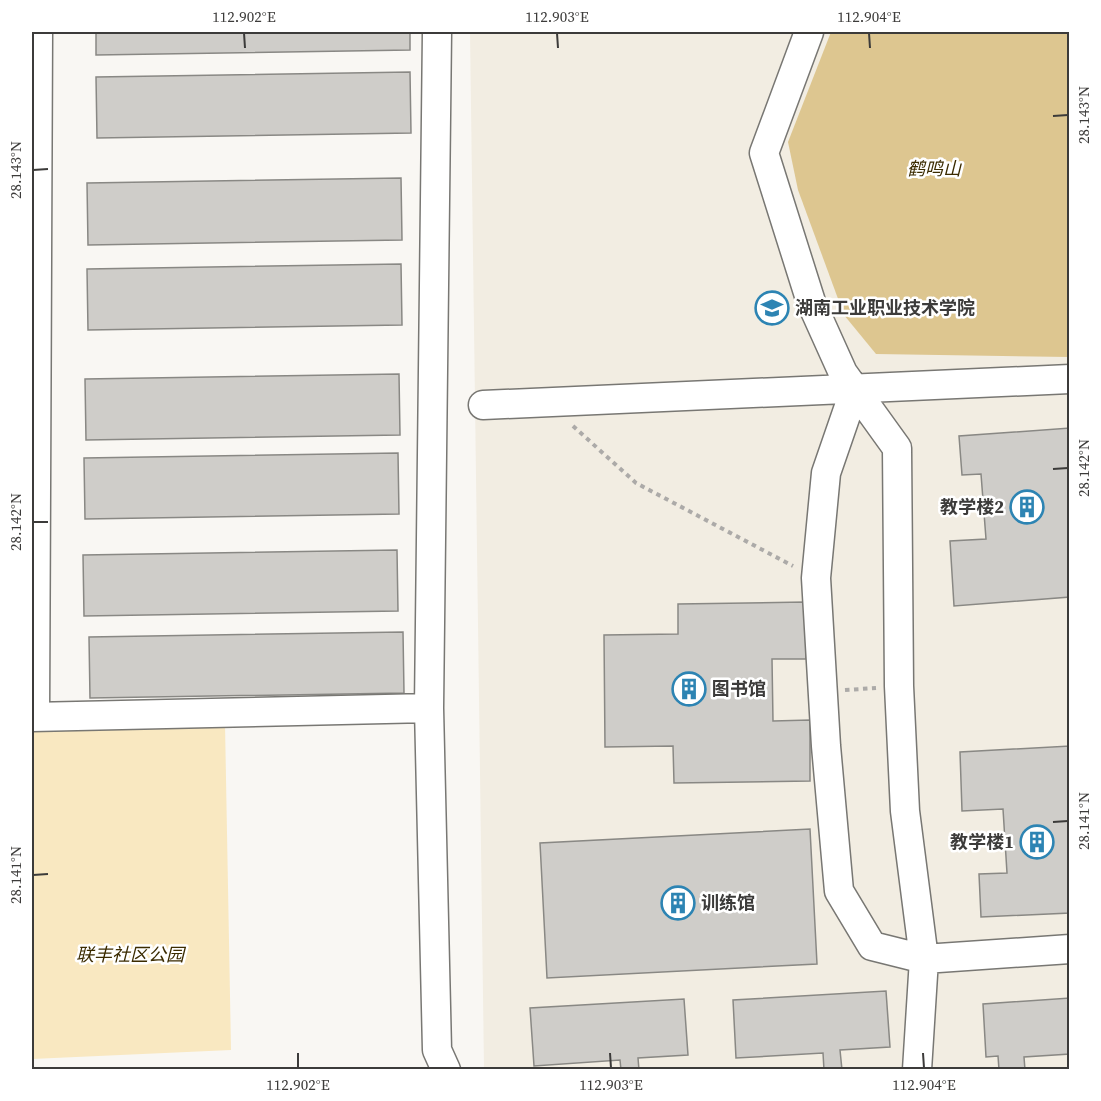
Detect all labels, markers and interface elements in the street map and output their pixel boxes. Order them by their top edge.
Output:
text: 112.902°E [212,6,276,27]
text: 112.903°E [525,6,589,27]
text: 112.904°E [837,6,901,27]
text: 28.143°N [1073,86,1094,144]
text: 28.143°N [5,141,26,199]
park label: 鹤鸣山 [907,156,962,181]
school or university icon: 湖南工业职业技术学院 [754,290,790,326]
place label: 湖南工业职业技术学院 [795,295,975,320]
text: 28.142°N [1073,439,1094,497]
building icon: 教学楼2 [1009,489,1045,525]
text: 28.142°N [5,493,26,551]
place label: 教学楼2 [940,494,1004,519]
building icon: 图书馆 [671,671,707,707]
place label: 图书馆 [712,676,766,701]
text: 28.141°N [1073,792,1094,850]
building icon: 教学楼1 [1019,824,1055,860]
place label: 教学楼1 [950,829,1014,854]
text: 28.141°N [5,846,26,904]
building icon: 训练馆 [660,885,696,921]
place label: 训练馆 [701,890,755,915]
park label: 联丰社区公园 [76,942,187,967]
text: 112.902°E [266,1074,330,1095]
text: 112.903°E [579,1074,643,1095]
text: 112.904°E [892,1074,956,1095]

